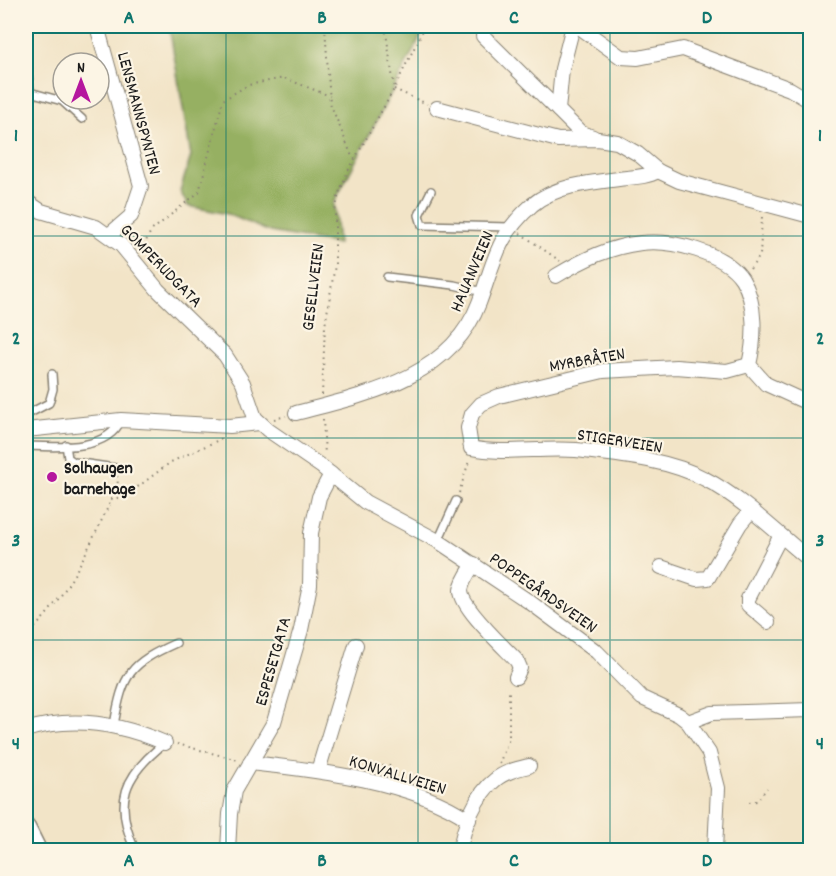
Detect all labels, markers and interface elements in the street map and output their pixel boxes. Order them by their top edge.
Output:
text: A [124,5,135,33]
text: B [317,5,327,33]
text: C [509,5,519,33]
text: D [702,5,713,33]
street label: LENSMANNSPYNTEN [109,49,166,178]
north arrow [51,51,111,111]
text: N [77,57,85,80]
text: 1 [14,123,18,151]
text: 1 [818,123,822,151]
street label: GOMPERUDGATA [113,219,207,315]
street label: HAUANVEIEN [445,228,502,316]
street label: GESELLVEIEN [297,242,332,332]
text: 2 [12,326,20,354]
text: 2 [816,326,824,354]
street label: MYRBRÅTEN [547,342,627,380]
street label: STIGERVEIEN [575,423,664,462]
place label: Solhaugen barnehage [64,457,136,503]
marker: Solhaugen barnehage [45,470,59,484]
text: 3 [12,528,20,556]
text: 3 [816,528,824,556]
street label: POPPEGÅRDSVEIEN [483,547,602,641]
street label: ESPESETGATA [250,614,299,709]
text: 4 [12,731,20,759]
text: 4 [816,731,824,759]
street label: KONVALLVEIEN [346,750,449,803]
text: A [124,848,135,876]
text: B [317,848,327,876]
text: C [509,848,519,876]
text: D [702,848,713,876]

